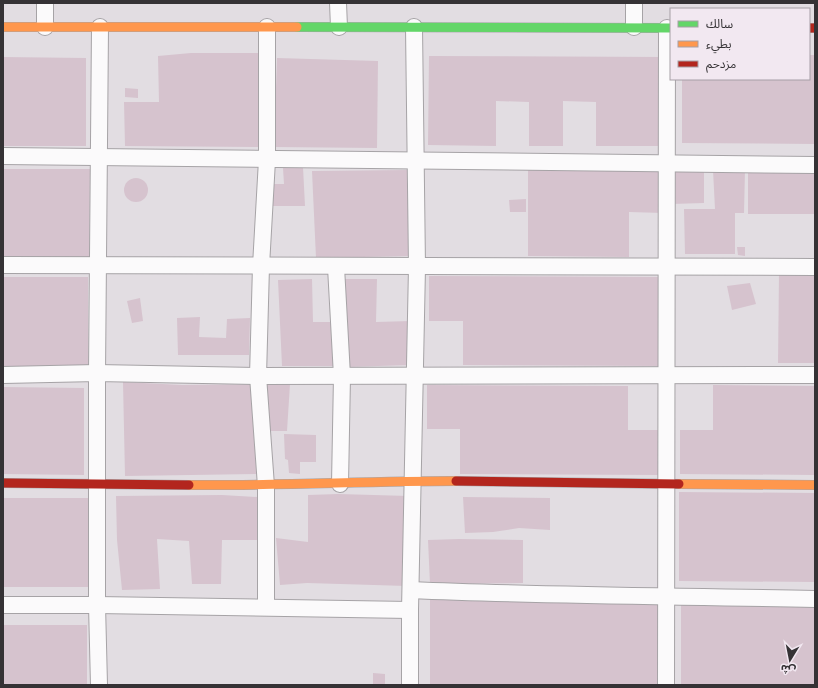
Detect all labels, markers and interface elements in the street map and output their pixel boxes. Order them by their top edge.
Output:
legend [670,8,810,80]
text: سالك [706,17,733,31]
text: بطيء [706,37,732,54]
text: مزدحم [706,57,736,73]
north arrow [770,640,810,680]
text: ش [780,662,797,677]

